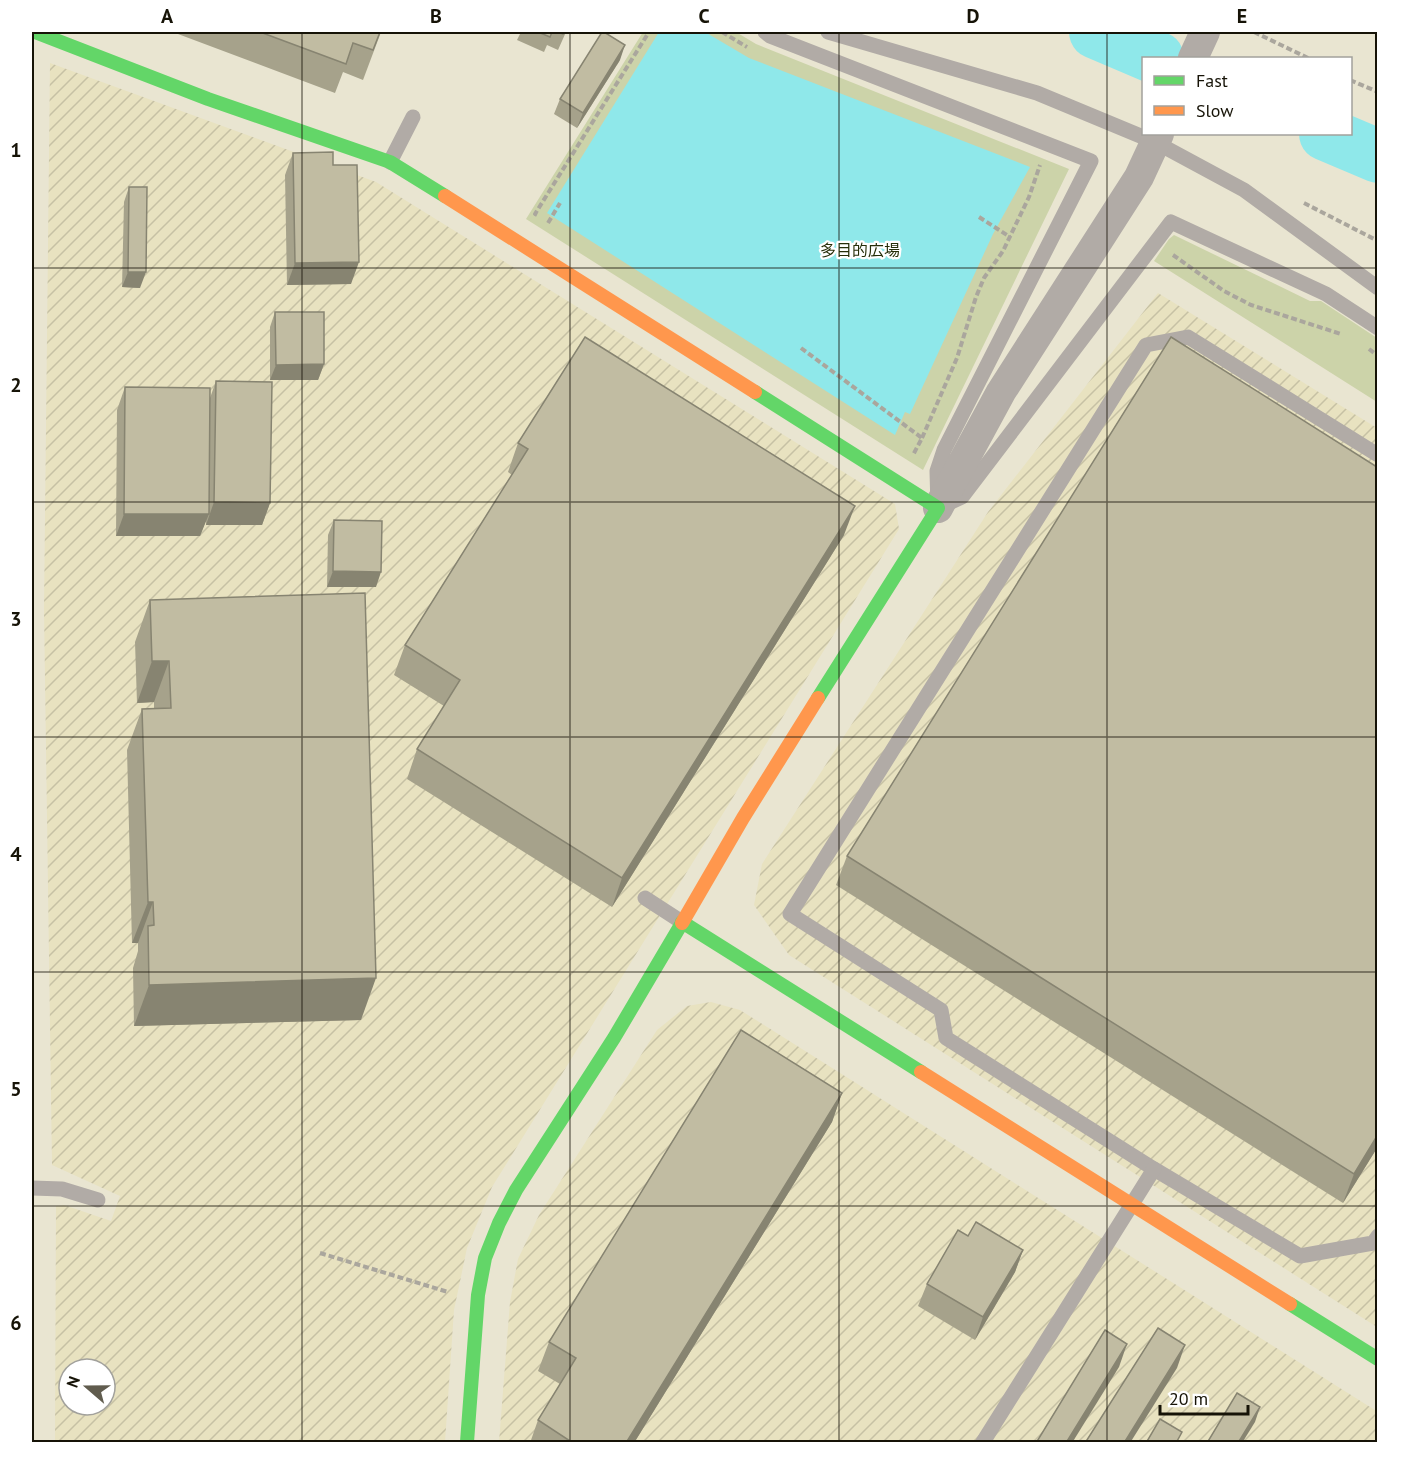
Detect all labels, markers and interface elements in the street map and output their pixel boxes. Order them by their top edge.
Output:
text: A [161,3,174,29]
text: B [430,3,442,29]
text: C [698,3,710,29]
text: D [967,3,980,29]
text: E [1237,3,1247,29]
legend [1142,57,1352,135]
text: Fast [1196,69,1228,92]
text: Slow [1196,99,1234,122]
text: 1 [10,137,22,163]
park label: 多目的広場 [820,240,900,260]
text: 2 [10,372,22,398]
text: 3 [10,606,22,632]
text: 4 [10,841,22,867]
text: 5 [10,1076,22,1102]
text: 6 [10,1310,22,1336]
north arrow [57,1357,117,1417]
text: N [62,1374,84,1390]
scale bar [1160,1378,1248,1416]
text: 20 m [1169,1387,1208,1410]

